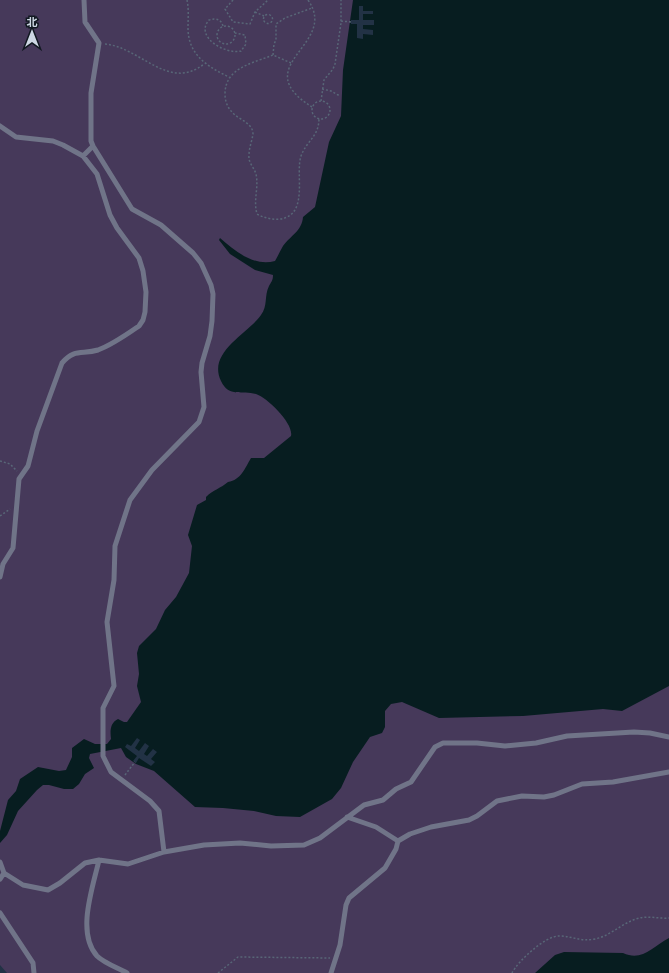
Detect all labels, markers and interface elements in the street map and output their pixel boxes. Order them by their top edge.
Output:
north arrow [12,12,52,52]
text: 北 [27,14,38,30]

